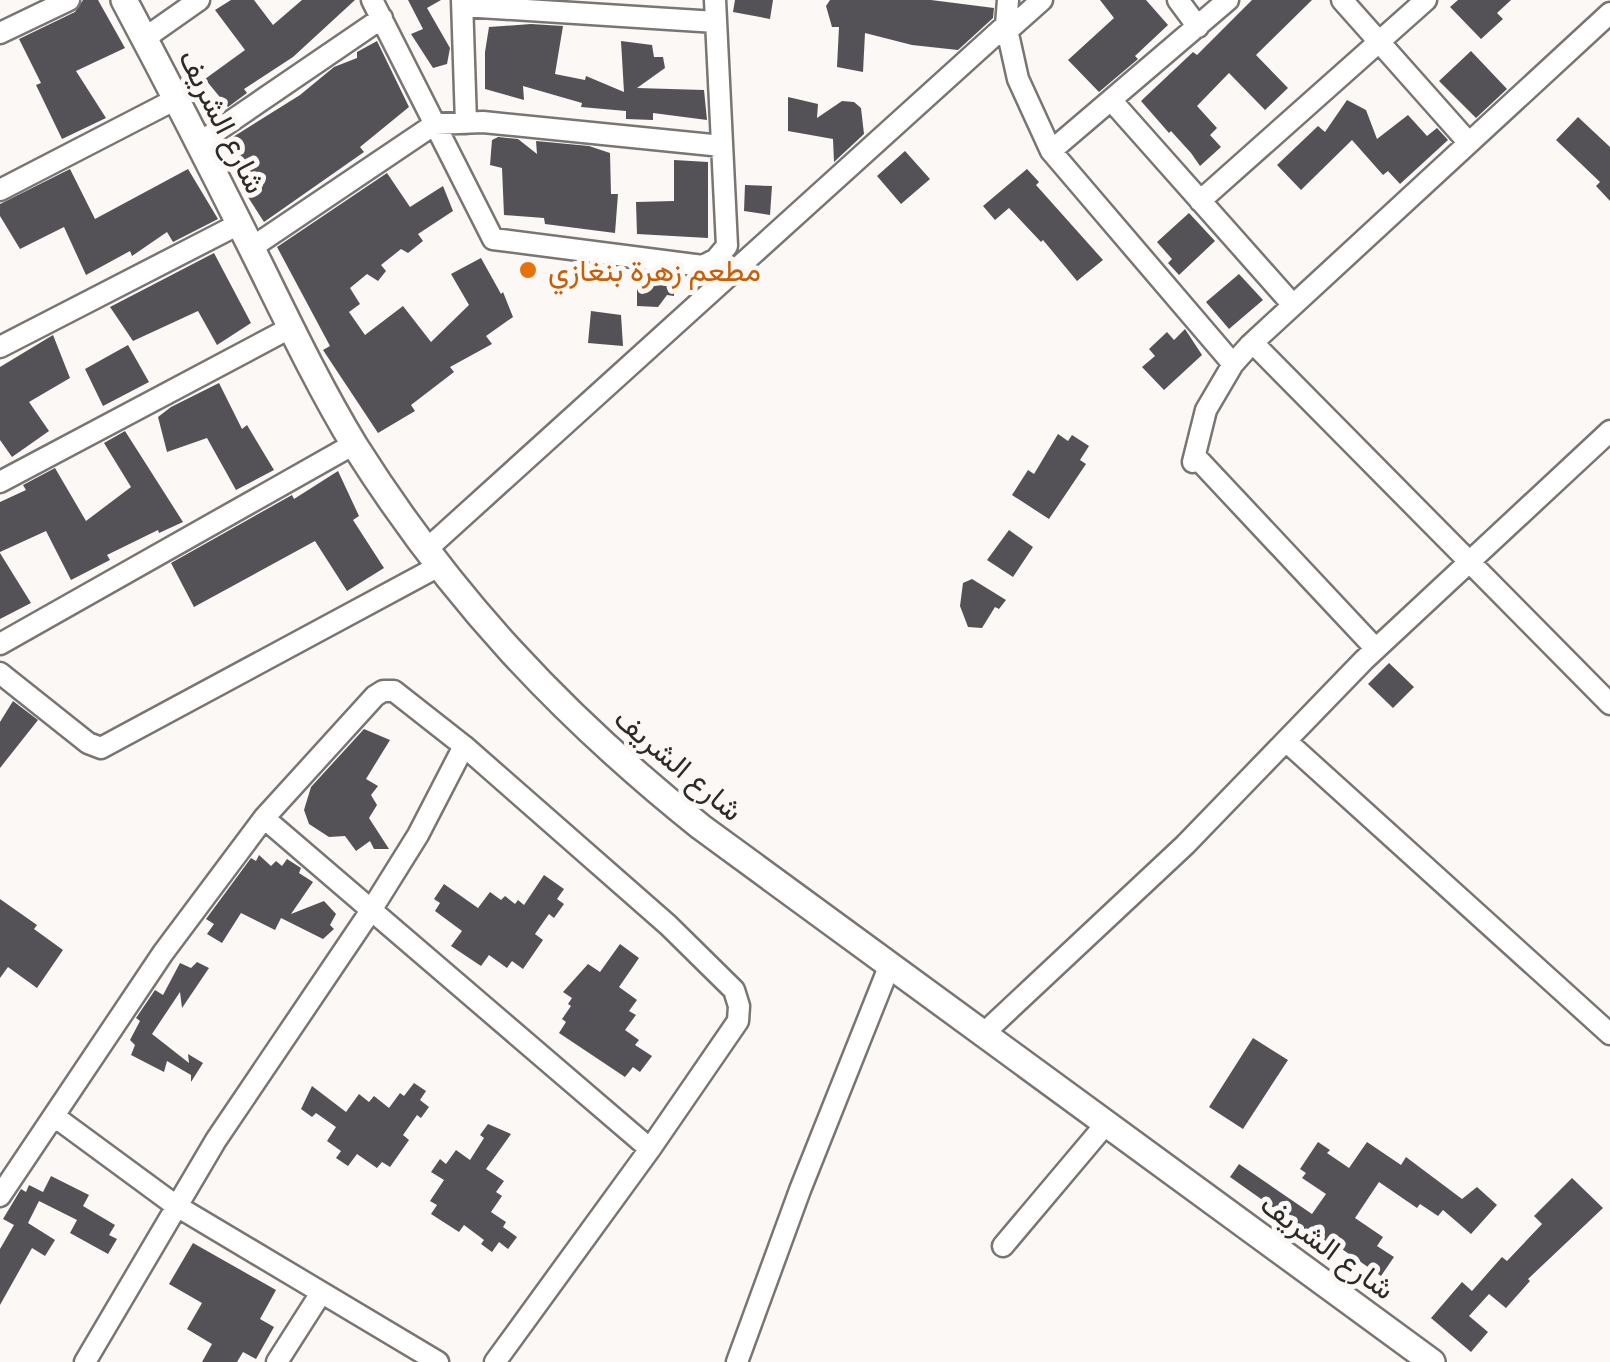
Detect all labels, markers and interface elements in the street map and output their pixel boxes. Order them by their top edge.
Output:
street label: شارع الشريف [167,41,279,201]
place label: مطعم زهرة بنغازي [548,247,761,295]
marker: مطعم زهرة بنغازي [517,259,539,281]
street label: شارع الشريف [604,696,754,832]
street label: شارع الشريف [1251,1181,1405,1311]

